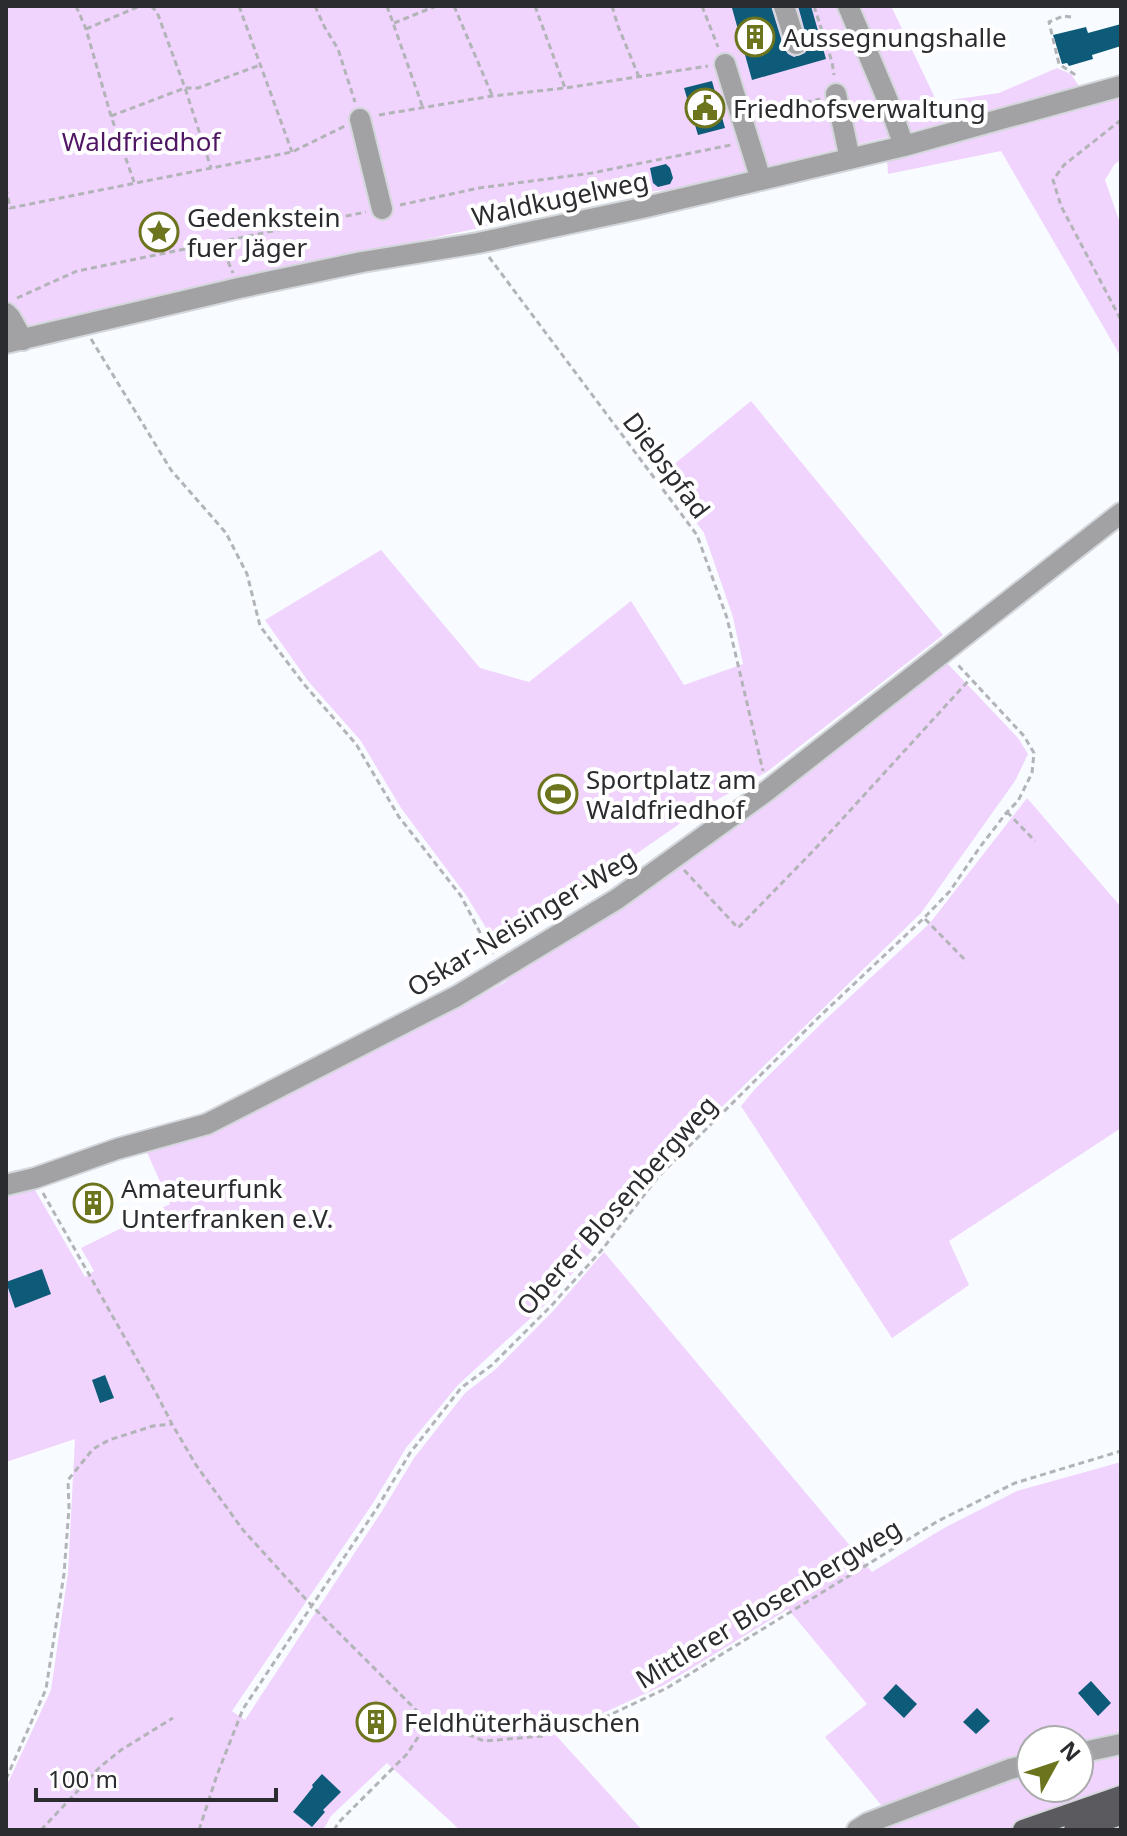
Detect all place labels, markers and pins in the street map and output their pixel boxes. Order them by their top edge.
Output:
building icon: Aussegnungshalle [734,16,776,58]
place label: Aussegnungshalle [783,19,1007,55]
public building icon: Friedhofsverwaltung [684,87,726,129]
place label: Friedhofsverwaltung [733,90,986,126]
place label: Gedenkstein fuer Jäger [187,199,340,265]
place icon: Gedenkstein fuer Jäger [138,211,180,253]
place label: Sportplatz am Waldfriedhof [586,761,757,827]
sports icon: Sportplatz am Waldfriedhof [537,773,579,815]
place label: Amateurfunk Unterfranken e.V. [121,1170,333,1236]
building icon: Amateurfunk Unterfranken e.V. [72,1182,114,1224]
building icon: Feldhüterhäuschen [355,1701,397,1743]
place label: Feldhüterhäuschen [404,1704,640,1740]

